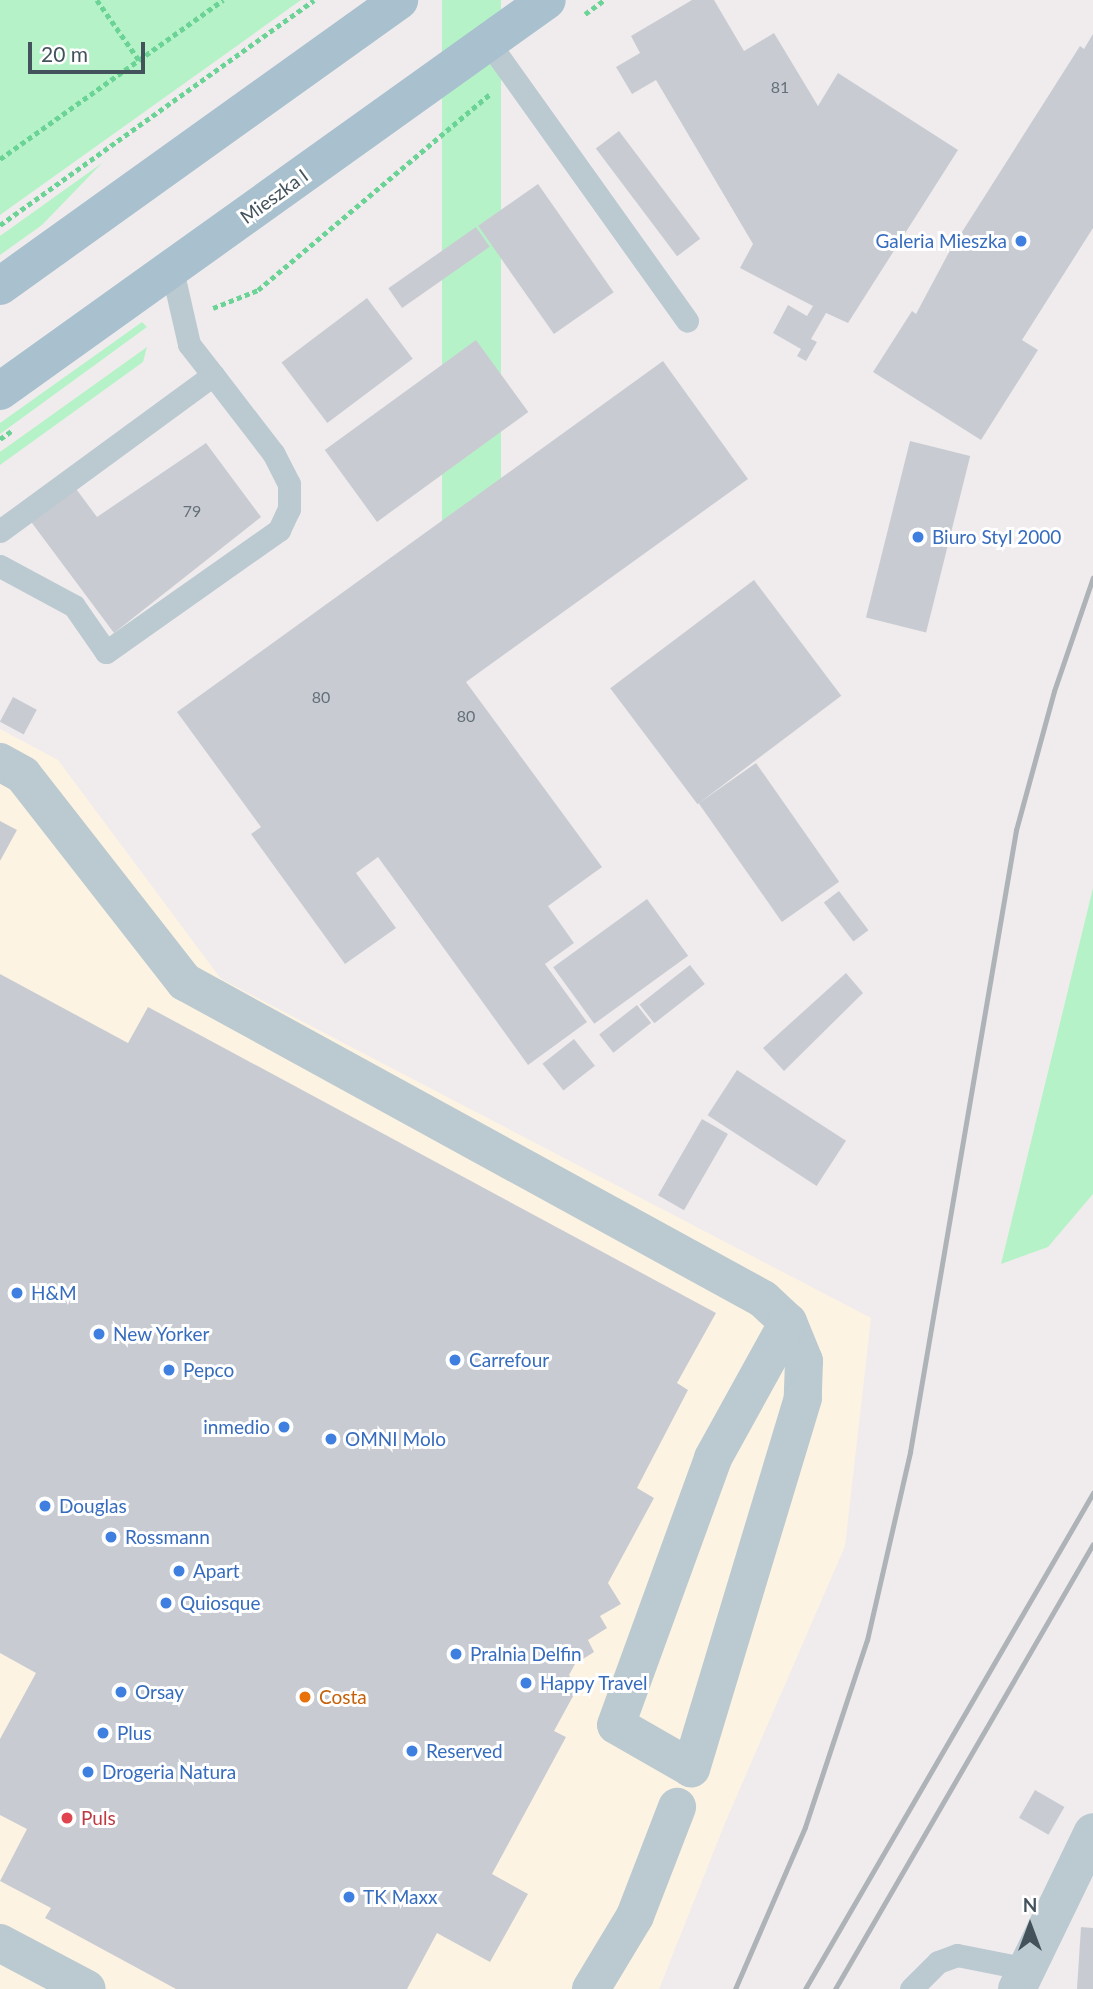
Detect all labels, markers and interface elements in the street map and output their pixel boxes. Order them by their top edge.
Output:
scale bar [32,28,149,72]
text: 20 m [41,41,88,66]
house number: 81 [771,77,789,97]
street label: Mieszka I [236,164,312,228]
place label: Galeria Mieszka [875,230,1007,252]
marker: Galeria Mieszka [1013,233,1029,249]
house number: 79 [183,501,201,521]
place label: Biuro Styl 2000 [932,526,1061,548]
marker: Biuro Styl 2000 [910,529,926,545]
house number: 80 [312,687,330,707]
house number: 80 [457,706,475,726]
place label: H&M [31,1282,77,1304]
marker: H&M [9,1285,25,1301]
place label: New Yorker [113,1323,210,1345]
marker: New Yorker [91,1326,107,1342]
place label: Carrefour [469,1349,549,1371]
marker: Carrefour [447,1352,463,1368]
place label: Pepco [183,1359,234,1381]
marker: Pepco [161,1362,177,1378]
place label: inmedio [203,1416,270,1438]
marker: inmedio [276,1419,292,1435]
place label: OMNI Molo [345,1428,446,1450]
marker: OMNI Molo [323,1431,339,1447]
place label: Douglas [59,1495,127,1517]
marker: Douglas [37,1498,53,1514]
place label: Rossmann [125,1526,210,1548]
marker: Rossmann [103,1529,119,1545]
place label: Apart [193,1560,240,1582]
marker: Apart [171,1563,187,1579]
place label: Quiosque [180,1592,260,1614]
marker: Quiosque [158,1595,174,1611]
place label: Pralnia Delfin [470,1643,582,1665]
marker: Pralnia Delfin [448,1646,464,1662]
place label: Happy Travel [540,1672,649,1694]
marker: Happy Travel [518,1675,534,1691]
place label: Orsay [135,1681,184,1703]
marker: Orsay [113,1684,129,1700]
place label: Costa [319,1686,367,1708]
marker: Costa [297,1689,313,1705]
place label: Plus [117,1722,152,1744]
marker: Plus [95,1725,111,1741]
place label: Reserved [426,1740,503,1762]
marker: Reserved [404,1743,420,1759]
place label: Drogeria Natura [102,1761,236,1783]
marker: Drogeria Natura [80,1764,96,1780]
place label: Puls [81,1807,116,1829]
marker: Puls [59,1810,75,1826]
place label: TK Maxx [363,1886,437,1908]
marker: TK Maxx [341,1889,357,1905]
north arrow [995,1891,1065,1961]
text: N [1023,1893,1037,1916]

